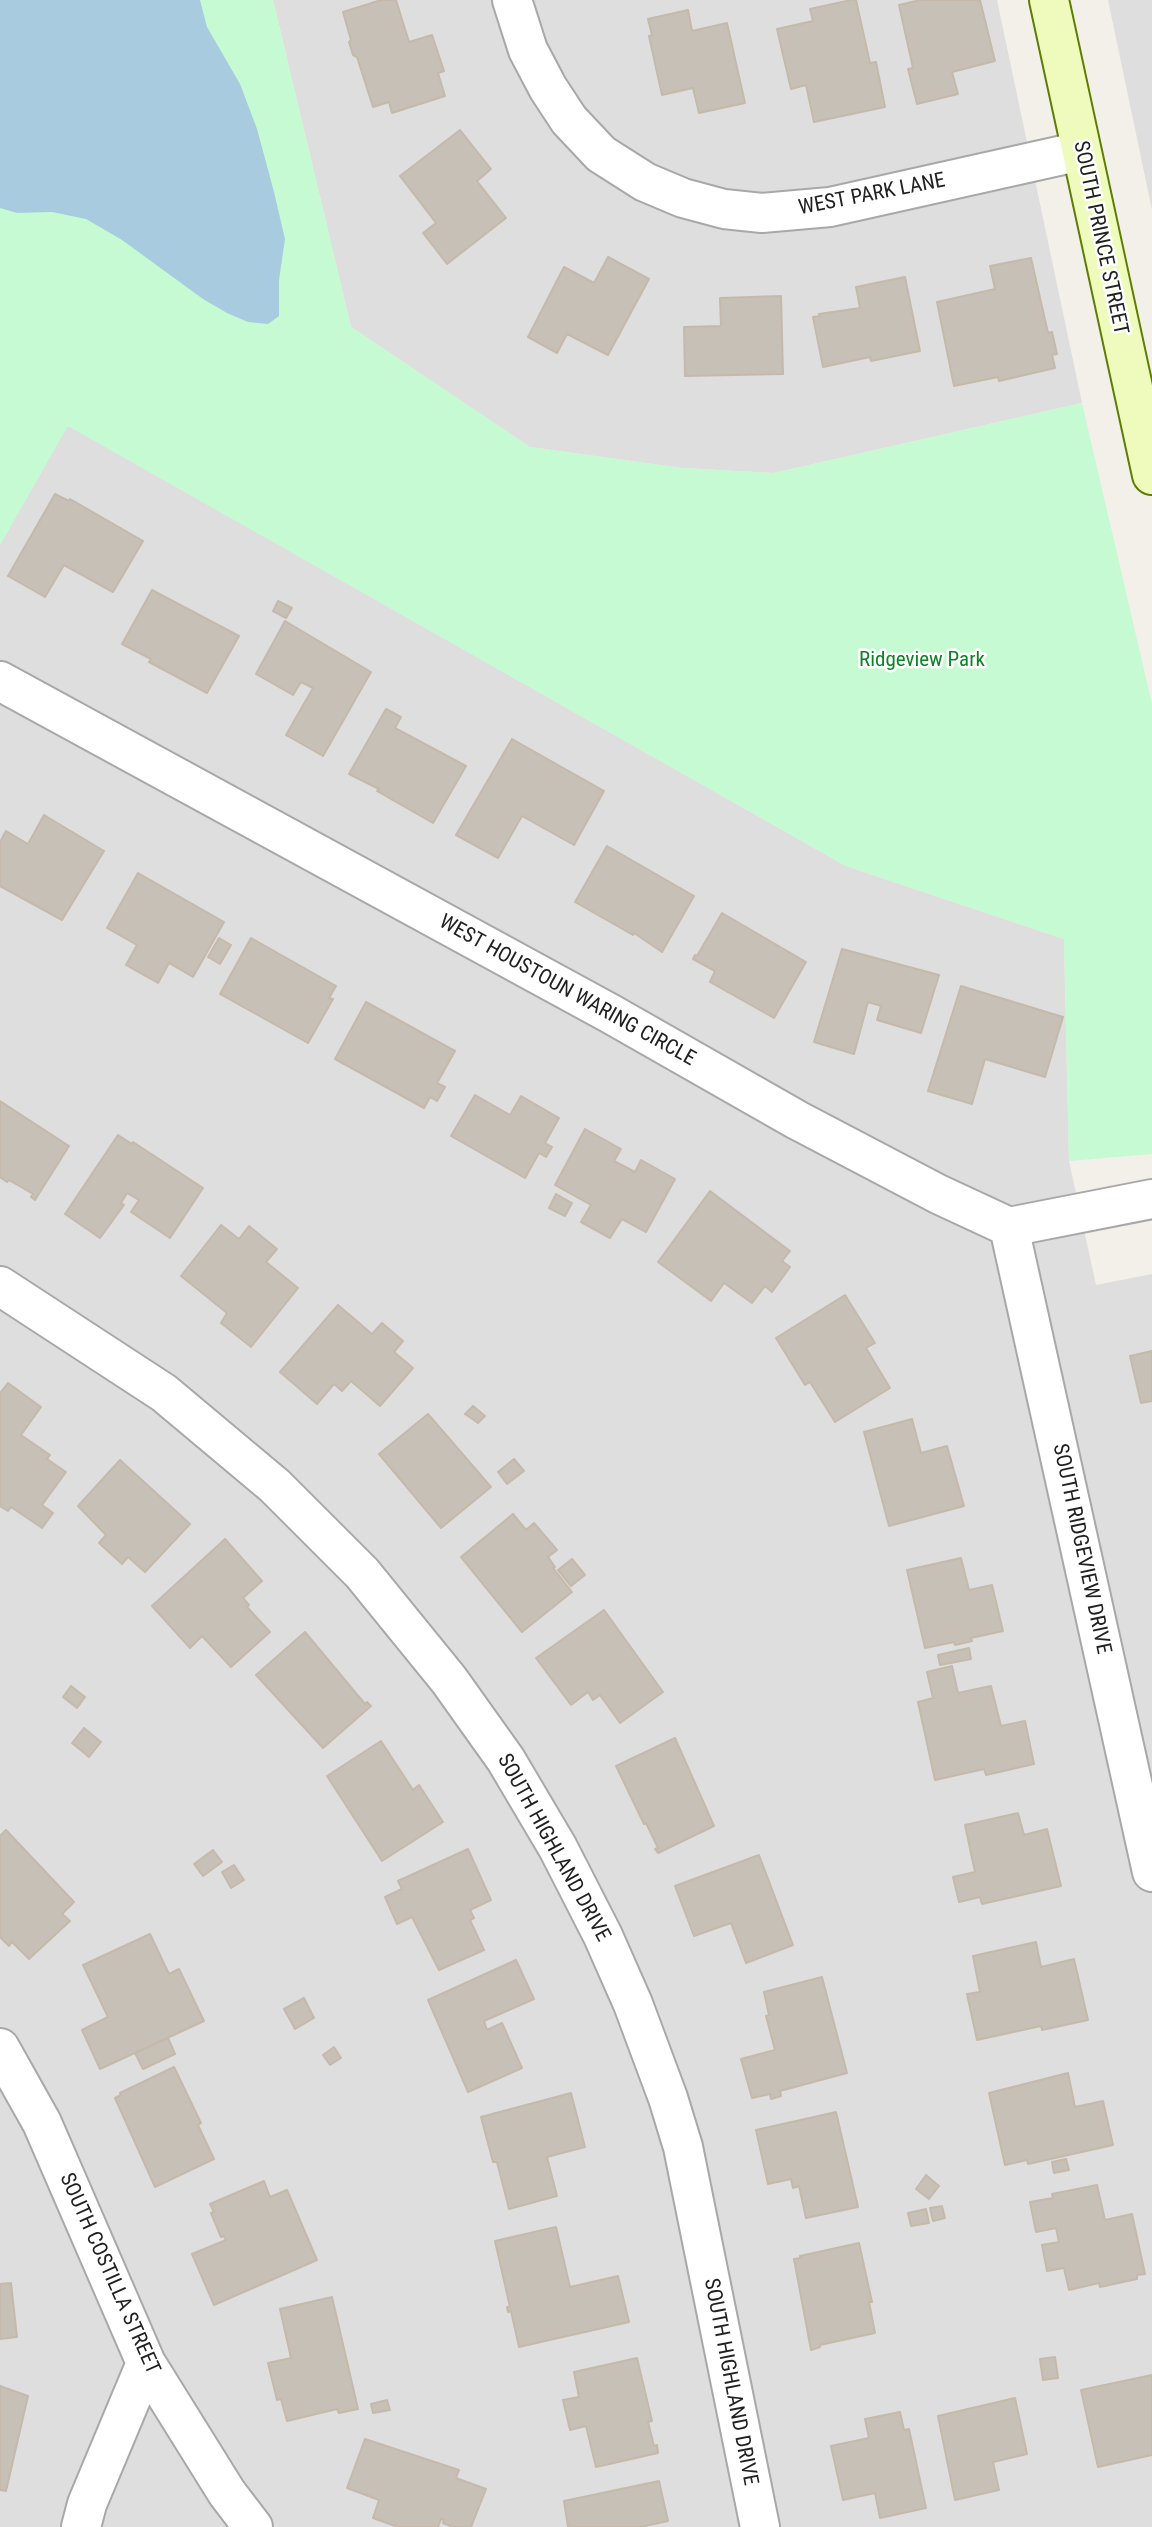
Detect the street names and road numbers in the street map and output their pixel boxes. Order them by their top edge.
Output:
street label: SOUTH PRINCE STREET [1067,139,1133,337]
street label: WEST PARK LANE [797,168,947,222]
street label: WEST HOUSTOUN WARING CIRCLE [434,910,700,1072]
street label: SOUTH RIDGEVIEW DRIVE [1046,1442,1116,1656]
street label: SOUTH HIGHLAND DRIVE [491,1750,615,1946]
street label: SOUTH COSTILLA STREET [53,2169,165,2379]
street label: SOUTH HIGHLAND DRIVE [698,2276,762,2488]

